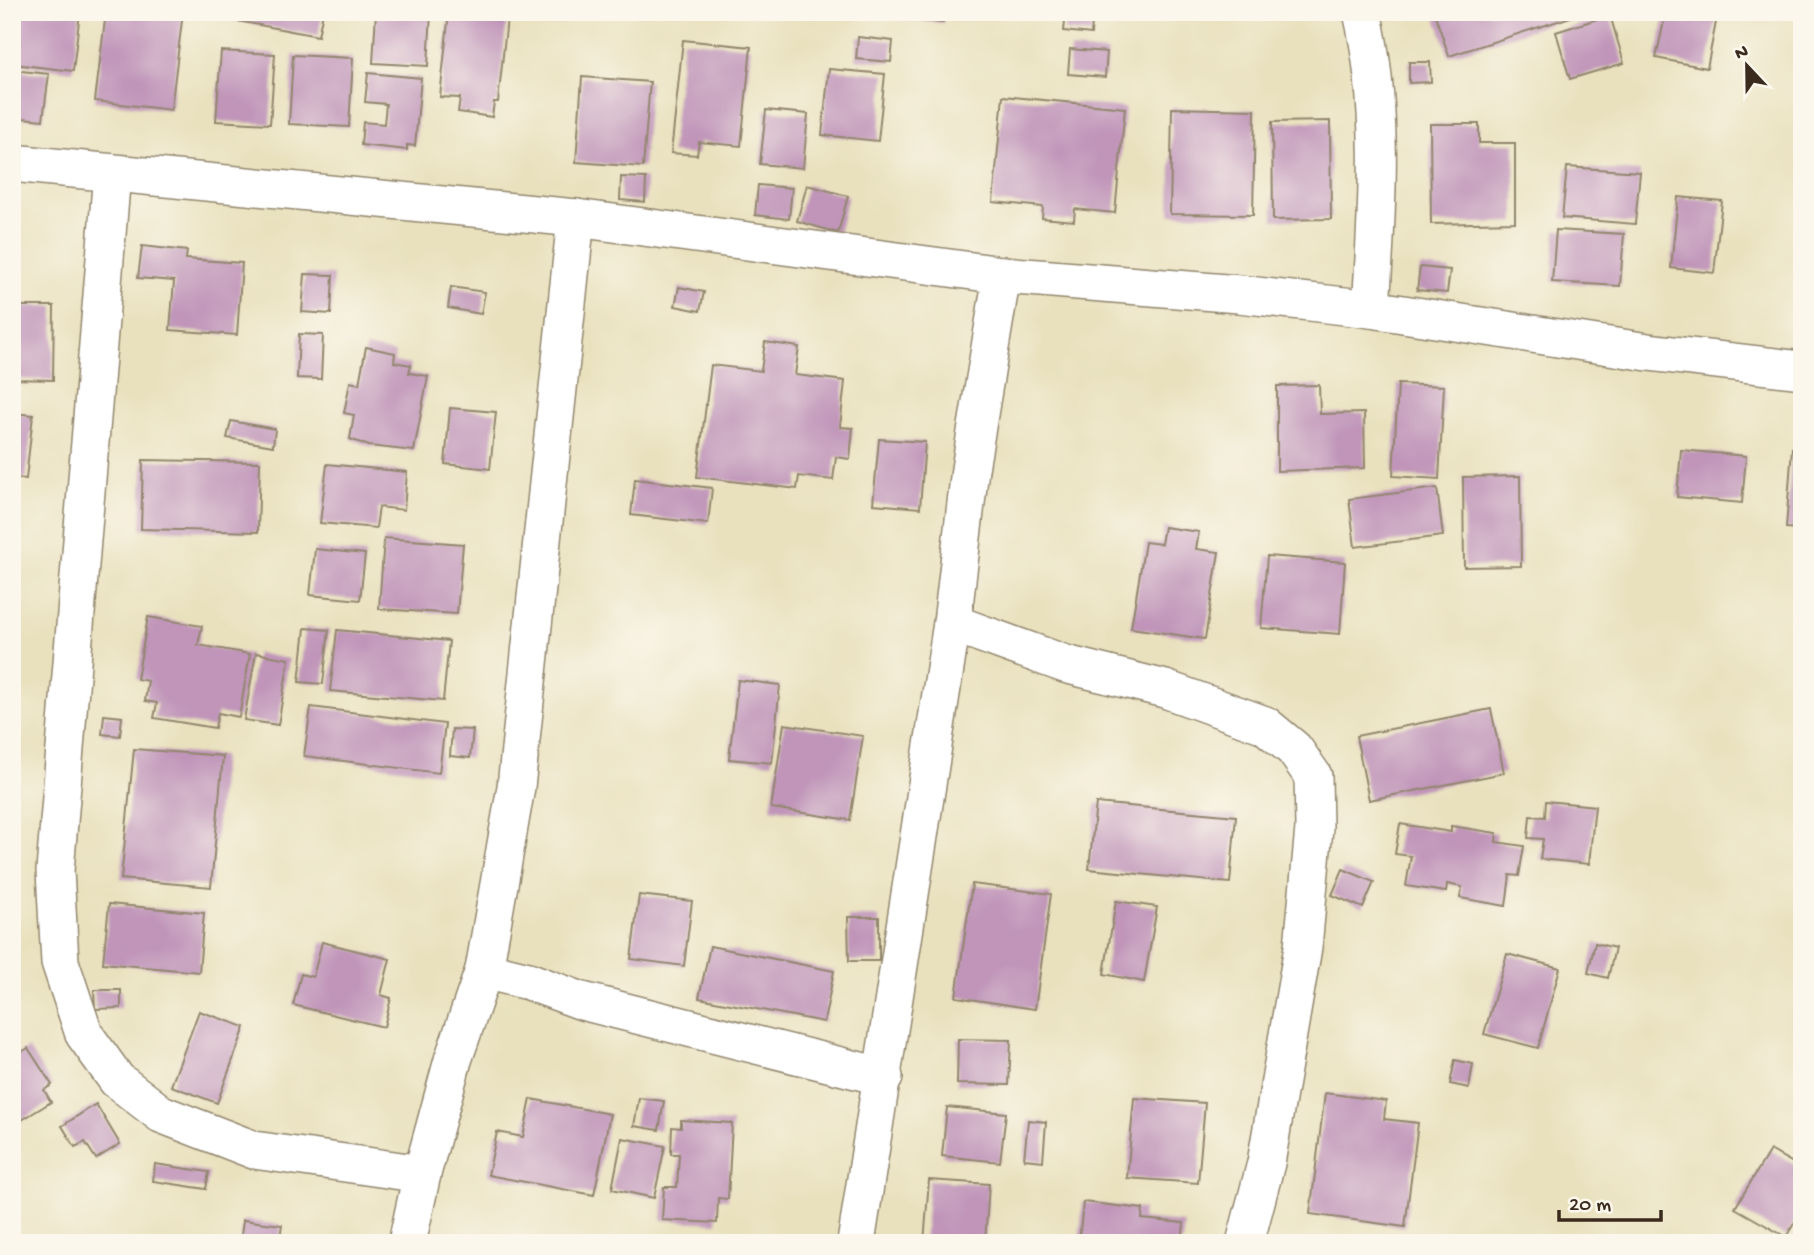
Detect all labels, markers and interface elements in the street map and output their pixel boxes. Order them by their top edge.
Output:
north arrow [1713,32,1783,102]
text: N [1732,40,1752,66]
scale bar [1559,1178,1660,1222]
text: 20 m [1569,1194,1611,1219]

